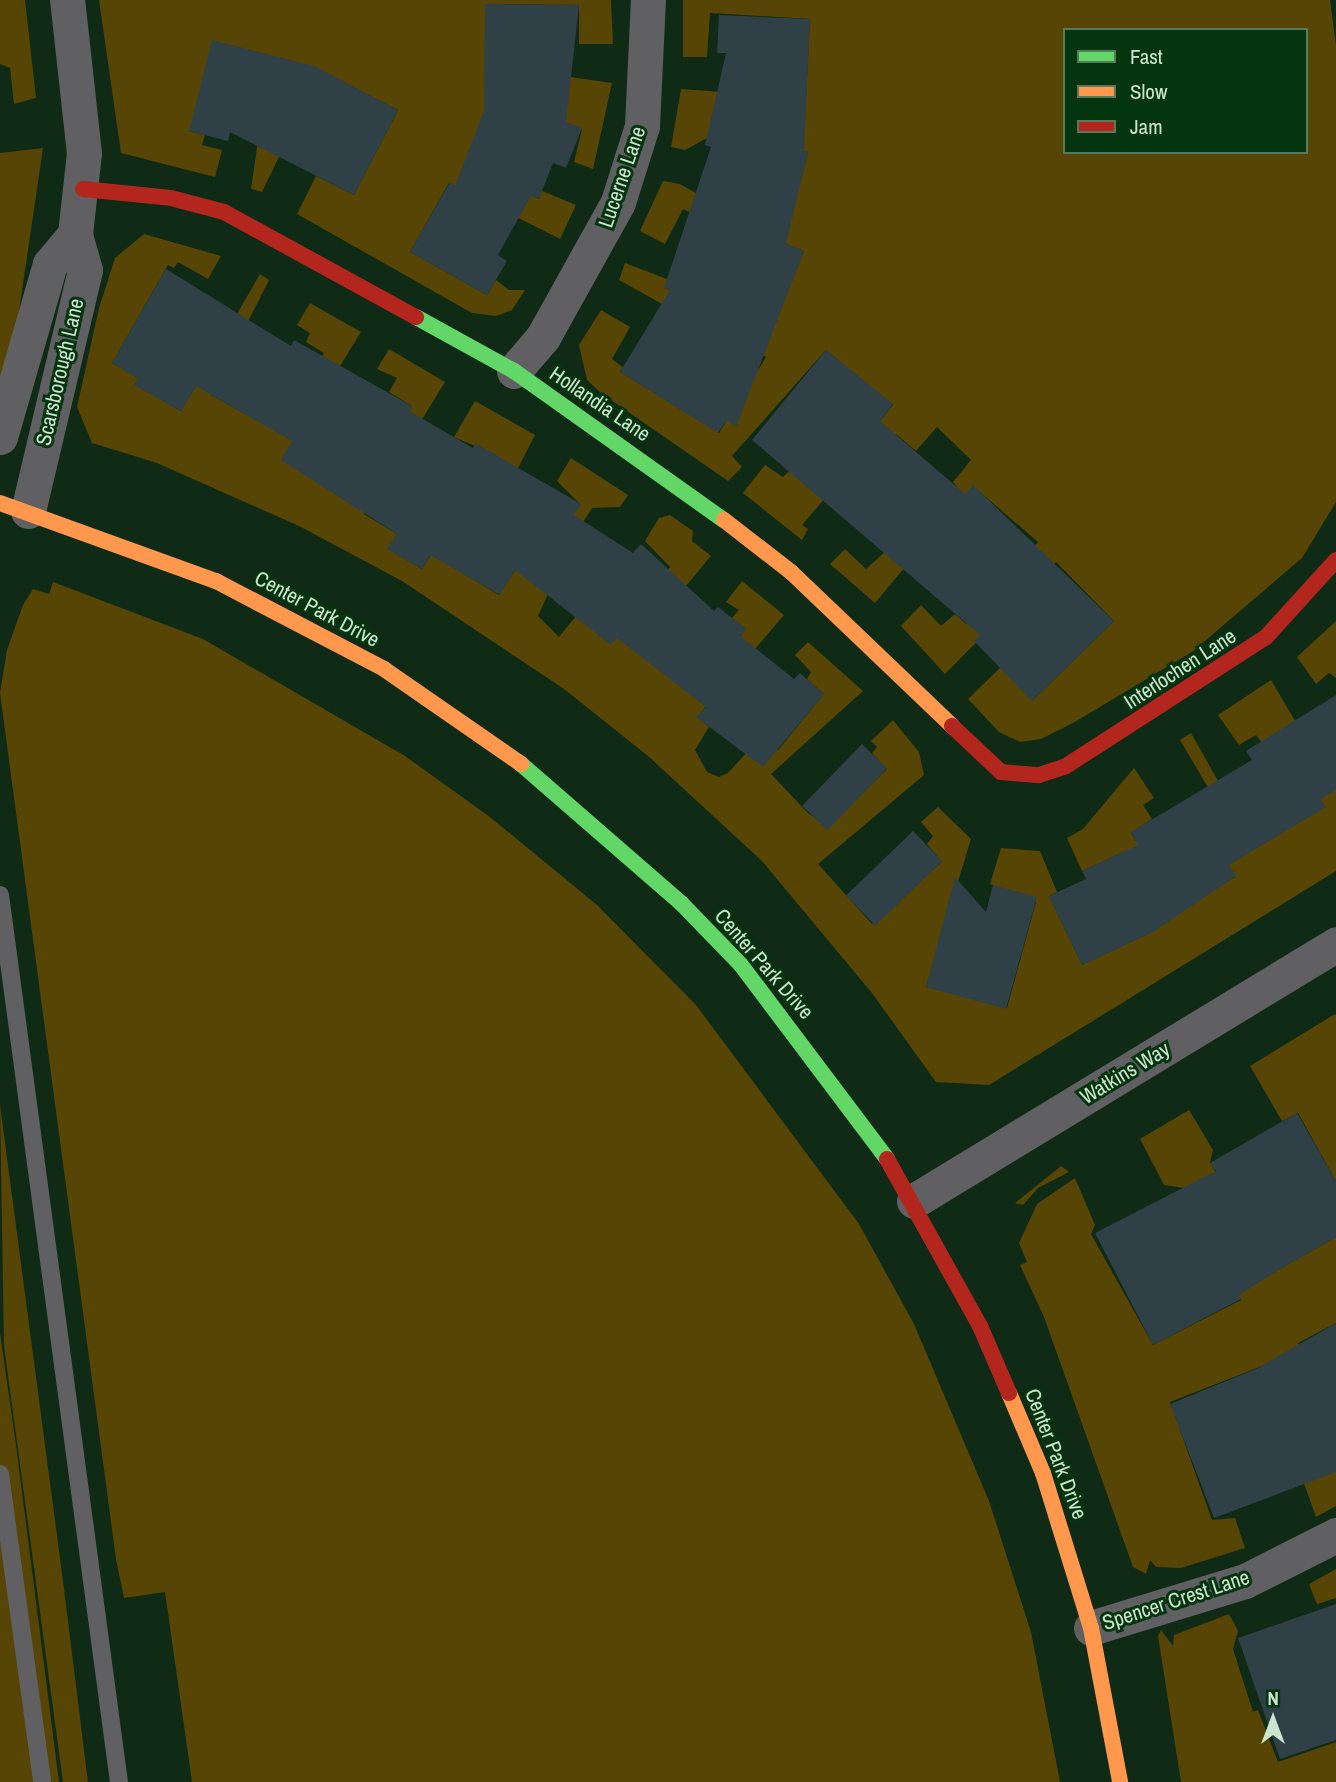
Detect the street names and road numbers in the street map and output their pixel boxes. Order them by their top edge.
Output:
street label: Lucerne Lane [593,123,651,231]
street label: Scarsborough Lane [31,296,89,448]
street label: Hollandia Lane [545,361,655,447]
street label: Center Park Drive [250,566,384,652]
street label: Interlochen Lane [1119,623,1241,715]
street label: Center Park Drive [709,904,819,1024]
street label: Watkins Way [1076,1036,1174,1110]
street label: Center Park Drive [1020,1385,1092,1523]
street label: Spencer Crest Lane [1099,1564,1253,1636]

